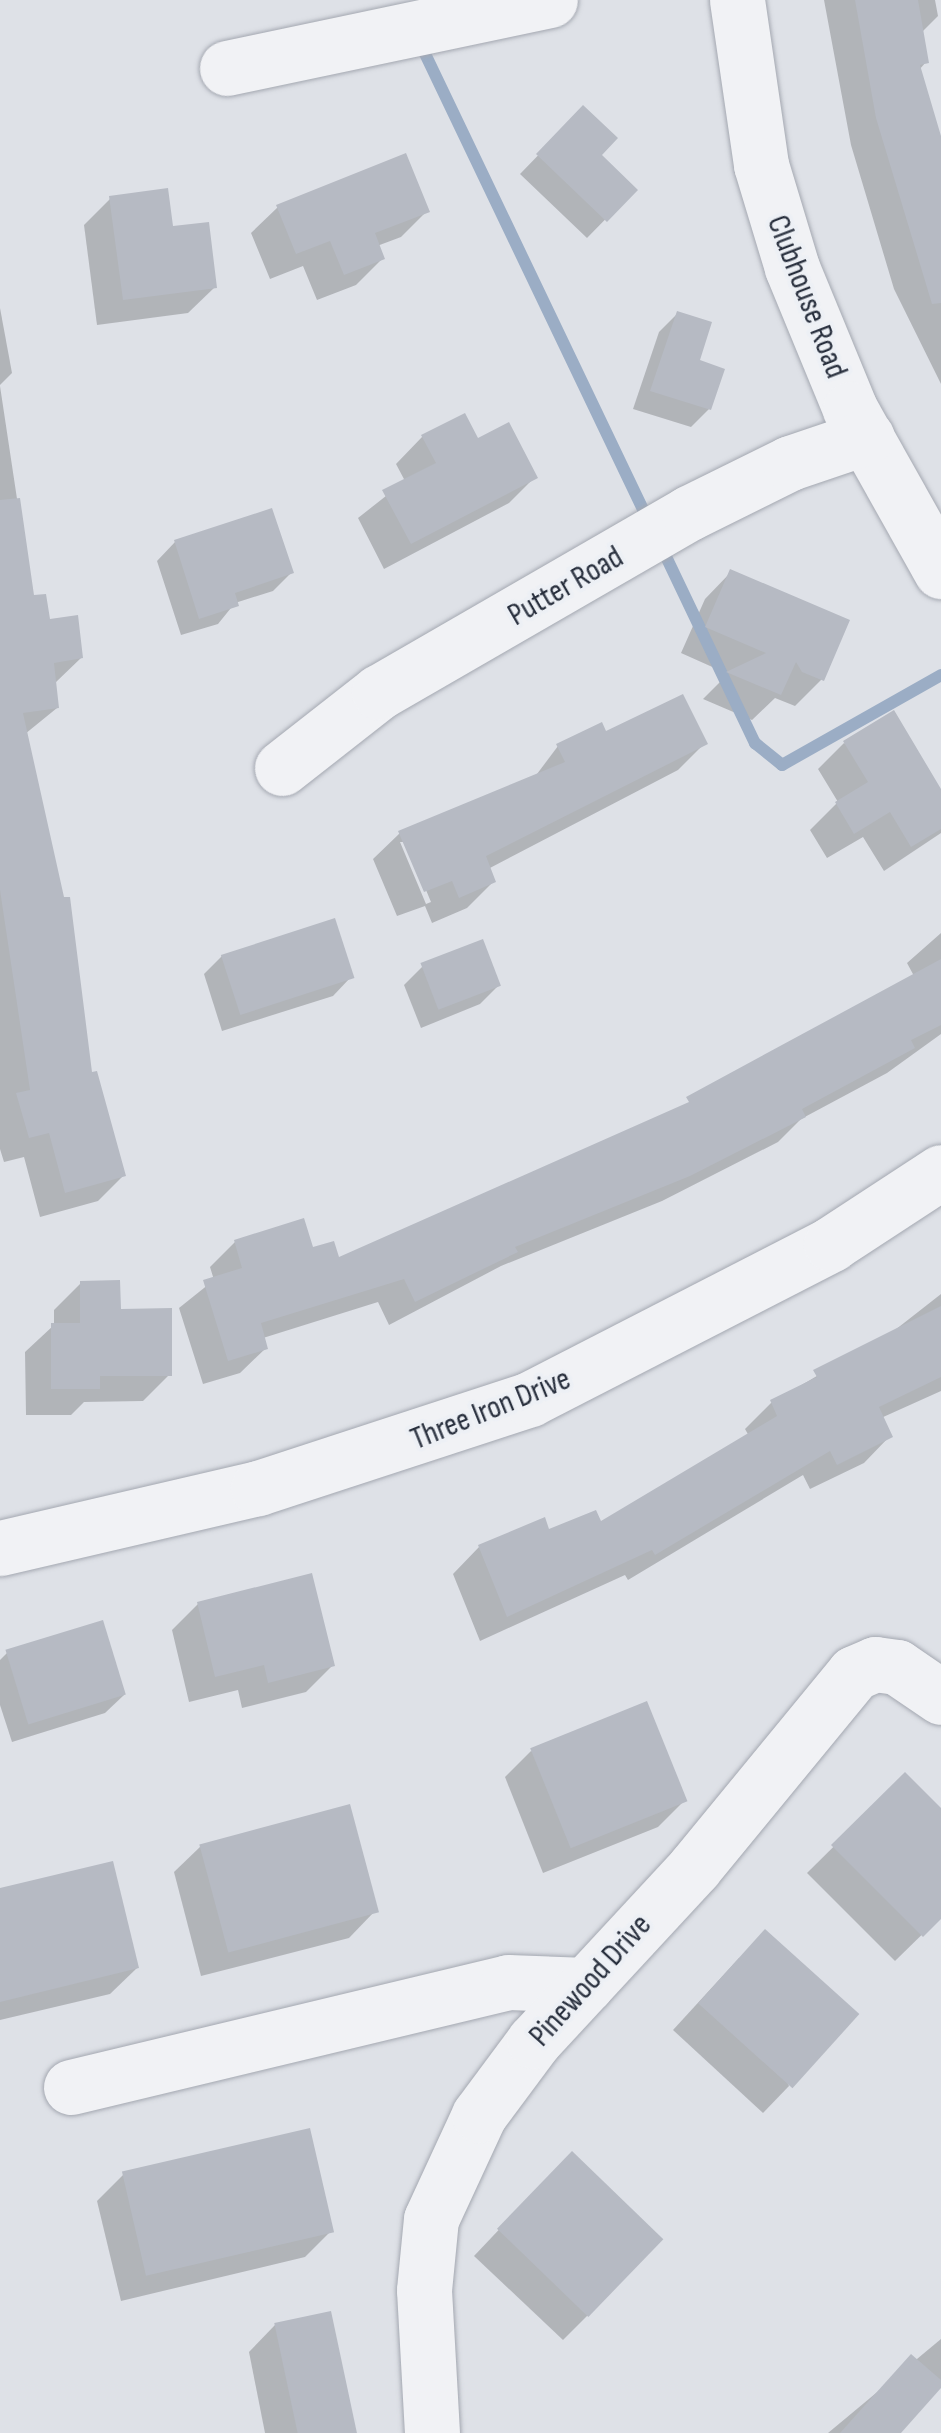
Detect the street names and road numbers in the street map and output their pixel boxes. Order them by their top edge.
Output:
street label: Clubhouse Road [757,210,855,384]
street label: Putter Road [502,539,630,635]
street label: Three Iron Drive [405,1361,577,1459]
street label: Pinewood Drive [522,1907,660,2055]

